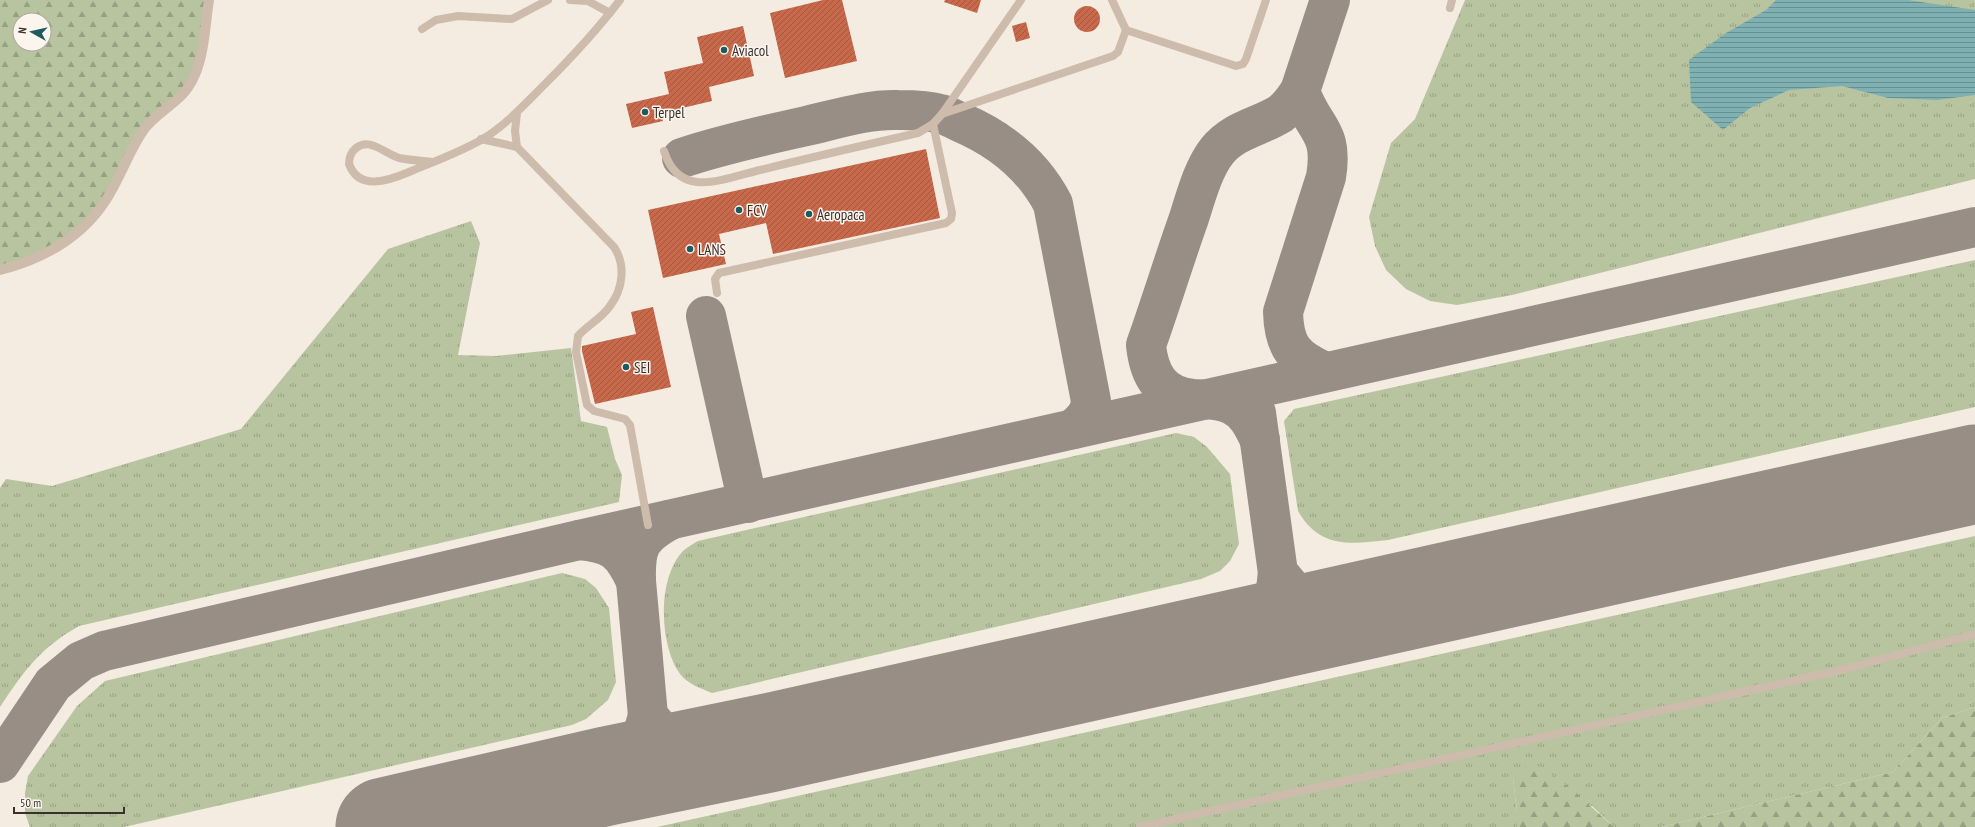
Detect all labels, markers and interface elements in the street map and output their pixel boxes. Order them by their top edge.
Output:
north arrow [12,12,52,52]
text: N [15,27,29,35]
place label: Aviacol [732,41,769,60]
marker: Aviacol [719,45,729,55]
place label: Terpel [653,103,685,122]
marker: Terpel [640,107,650,117]
place label: FCV [747,201,767,220]
marker: FCV [734,205,744,215]
place label: Aeropaca [817,205,865,224]
marker: Aeropaca [804,209,814,219]
place label: LANS [698,240,726,259]
marker: LANS [685,244,695,254]
place label: SEI [634,358,650,377]
marker: SEI [621,362,631,372]
scale bar [14,789,124,815]
text: 50 m [20,795,41,810]

